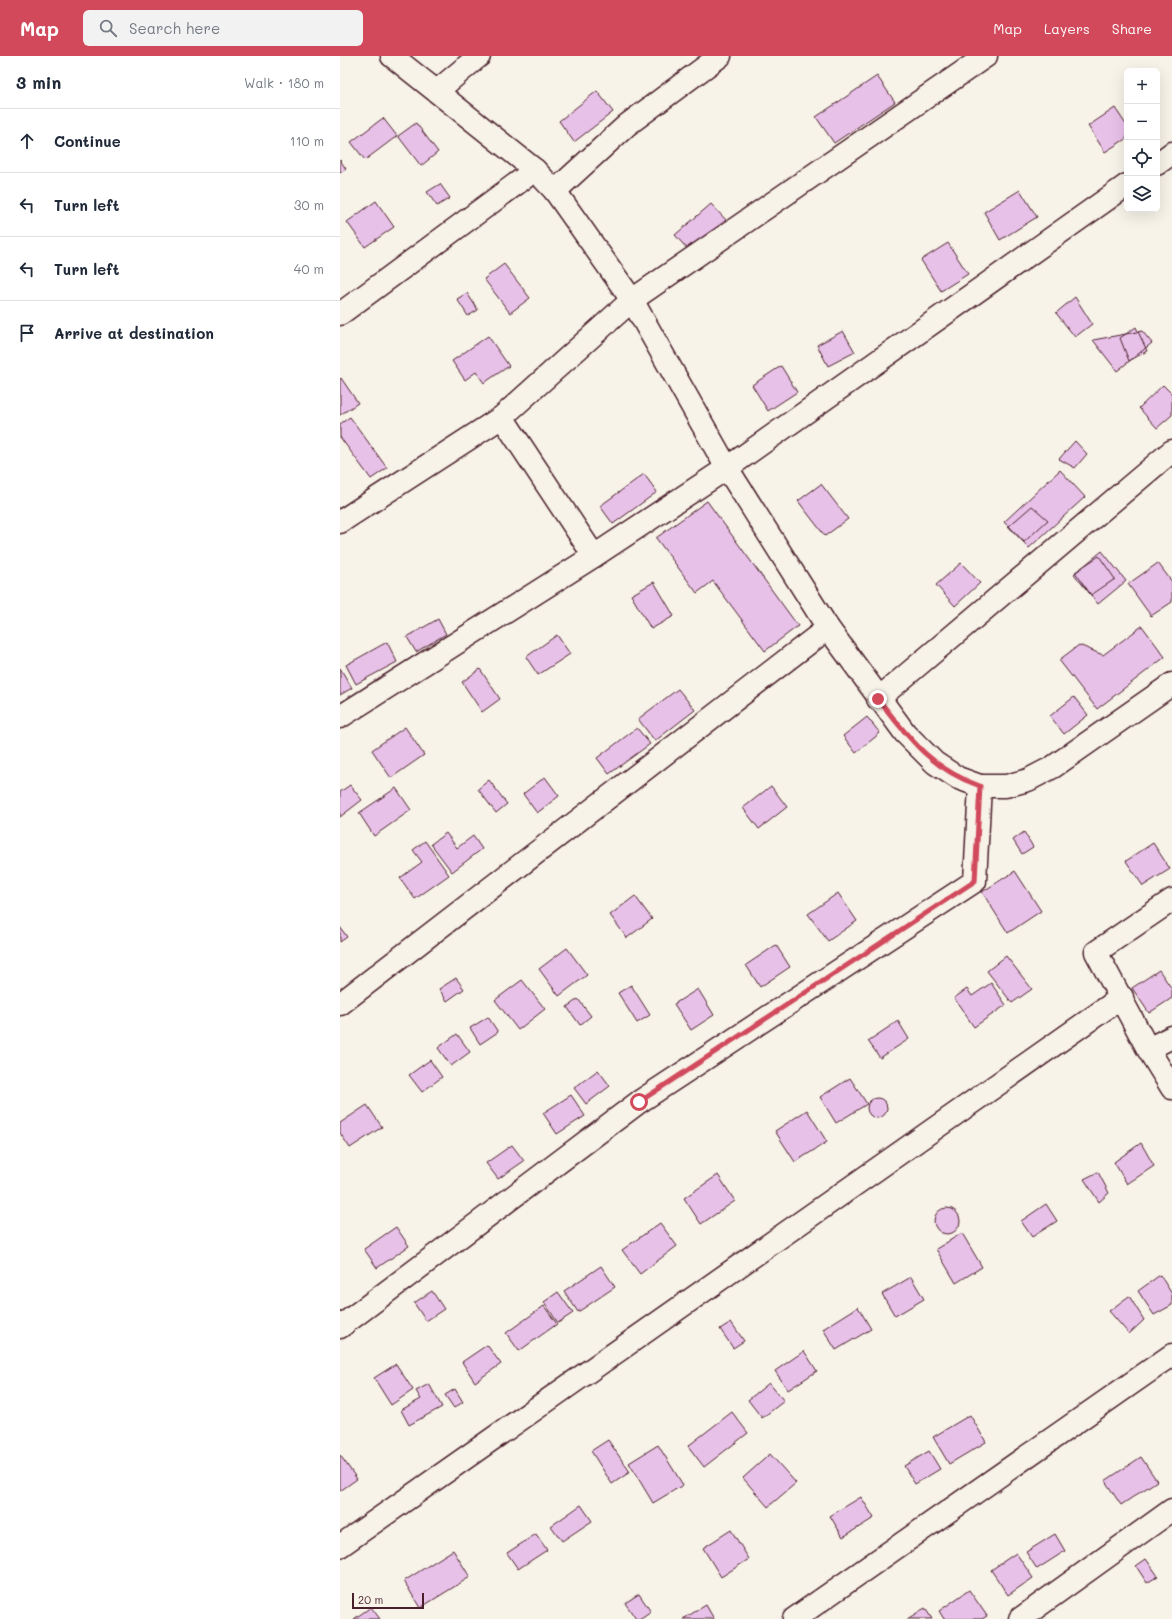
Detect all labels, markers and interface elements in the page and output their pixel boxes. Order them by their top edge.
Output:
search box [83,10,363,46]
text: Map [20,16,59,41]
icon: search [97,17,119,39]
text: Search here [129,18,220,38]
text: Map [993,19,1022,38]
text: Layers [1044,19,1090,38]
text: Share [1112,19,1152,38]
map controls [1124,68,1160,212]
button: + [1124,68,1160,104]
text: 3 min [16,71,61,93]
text: Walk · 180 m [244,74,324,91]
button: − [1124,104,1160,140]
icon: ahead [16,130,38,152]
text: Continue [54,131,121,151]
text: 110 m [290,132,324,149]
button: locate [1124,140,1160,176]
button: layers [1124,176,1160,212]
icon: left [16,194,38,216]
text: Turn left [54,195,119,215]
text: 30 m [294,196,324,213]
icon: left [16,258,38,280]
text: Turn left [54,259,119,279]
text: 40 m [294,260,324,277]
icon: arrive [16,322,38,344]
text: Arrive at destination [54,323,214,343]
route end [869,690,887,708]
route start [630,1093,648,1111]
scale bar [352,1591,424,1610]
text: 20 m [358,1592,383,1607]

